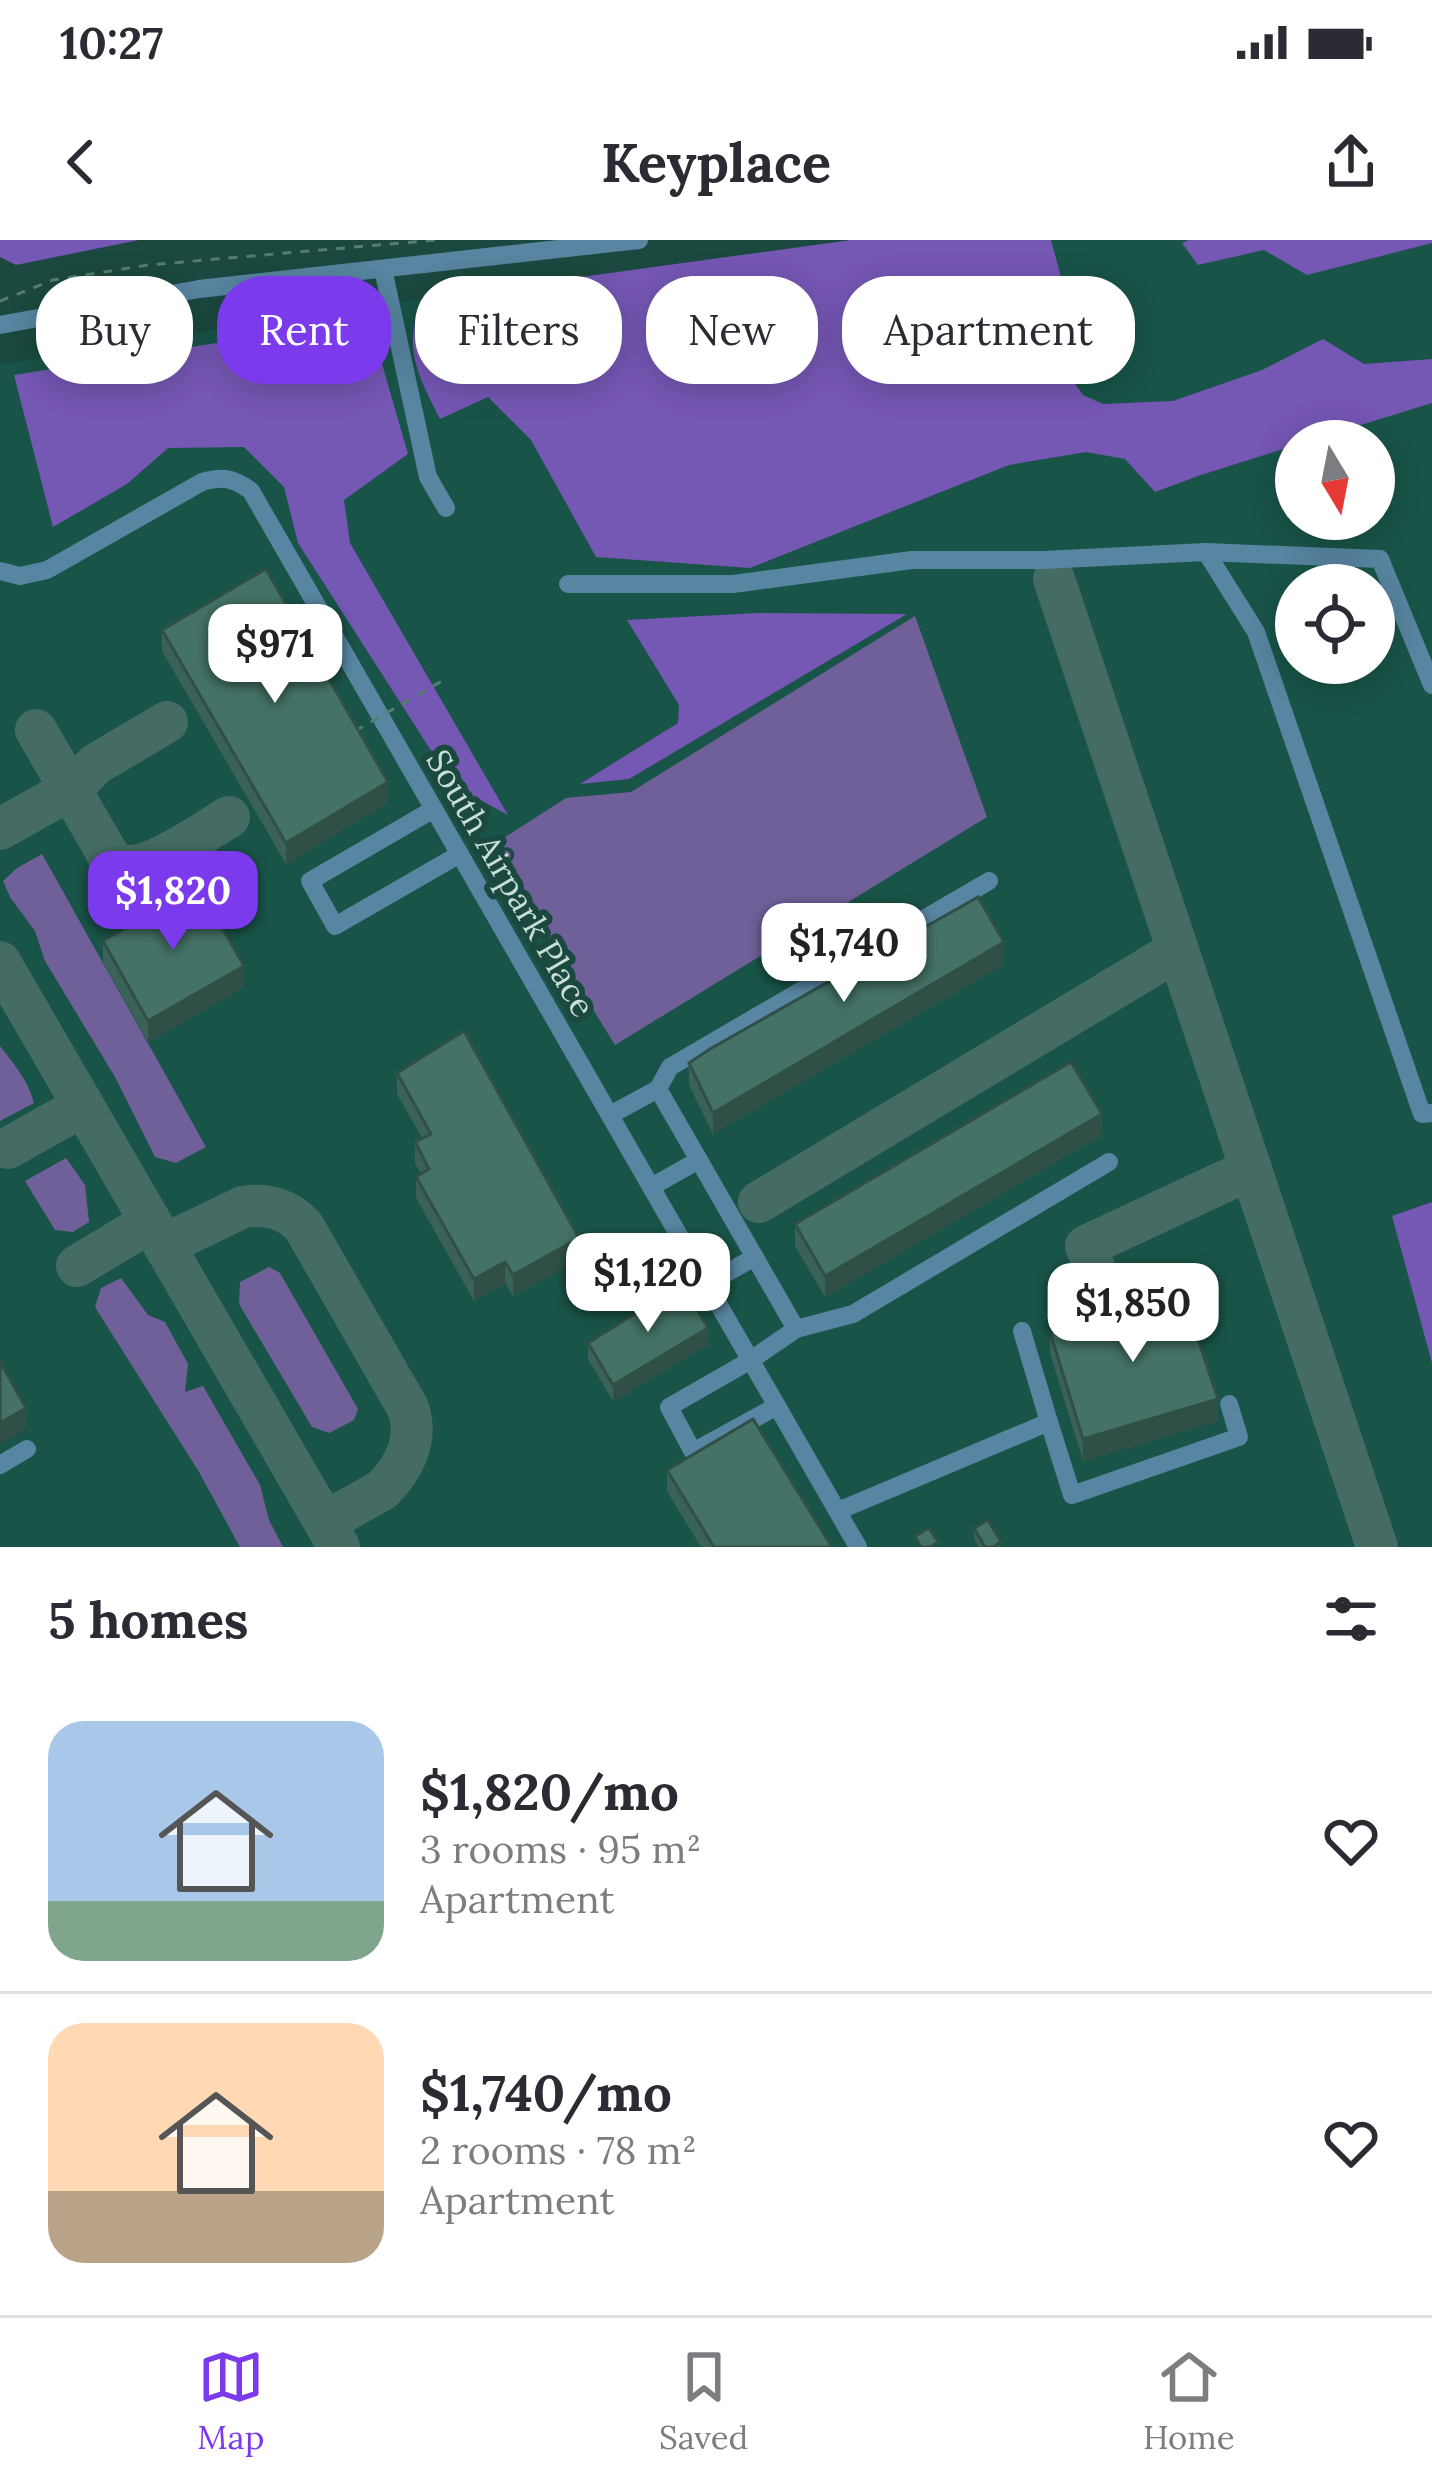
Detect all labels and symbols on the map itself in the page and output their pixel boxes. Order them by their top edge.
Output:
north arrow [1275,420,1395,540]
pin: $971 [204,604,346,706]
street label: South Airpark Place [417,742,605,1024]
pin: $1,820 [75,851,271,953]
pin: $1,740 [746,903,942,1005]
pin: $1,120 [550,1233,746,1335]
pin: $1,850 [1035,1263,1231,1365]

